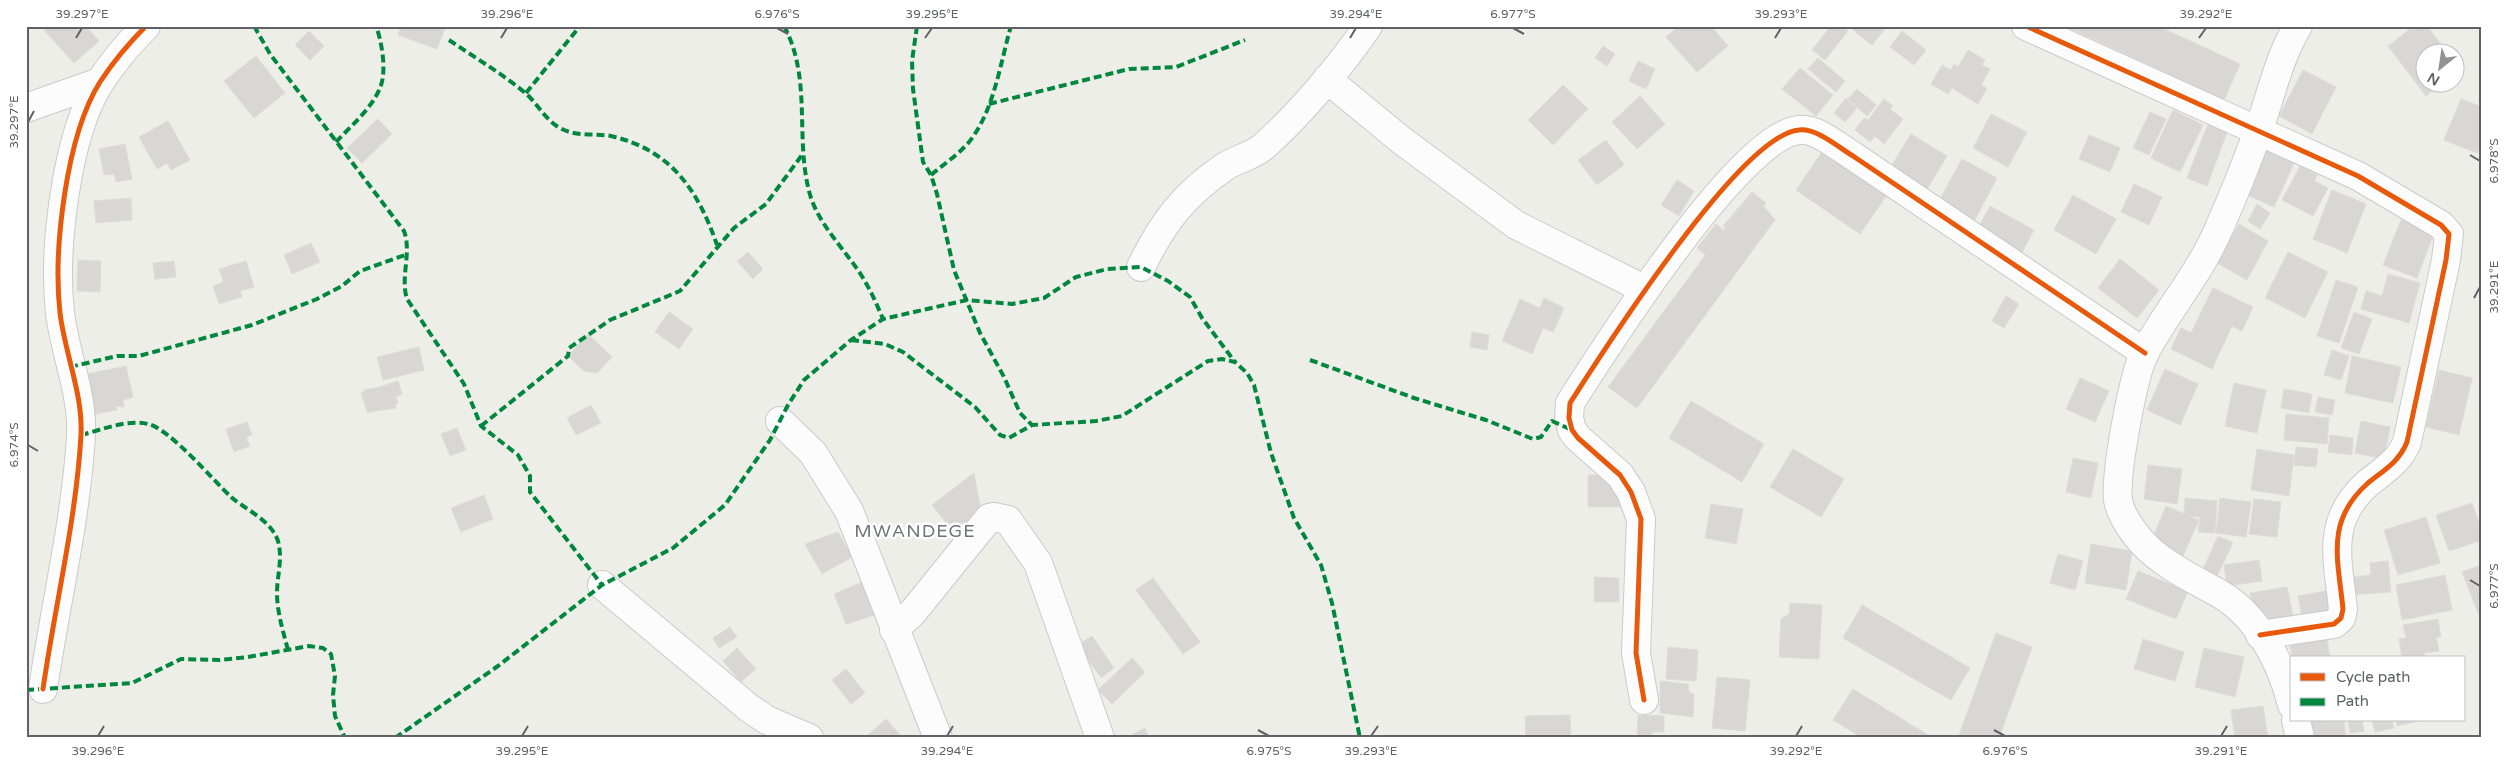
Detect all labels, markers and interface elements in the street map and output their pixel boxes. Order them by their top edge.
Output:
text: 39.297°E [55,7,109,21]
text: 39.296°E [481,7,534,21]
text: 6.976°S [754,7,800,21]
text: 39.295°E [906,7,959,21]
text: 39.294°E [1330,7,1383,21]
text: 6.977°S [1490,7,1536,21]
text: 39.293°E [1755,7,1808,21]
text: 39.292°E [2180,7,2233,21]
north arrow [2416,42,2466,92]
text: N [2425,69,2443,89]
text: 39.297°E [7,95,21,149]
text: 6.978°S [2487,138,2501,184]
text: 39.291°E [2487,260,2501,314]
text: 6.974°S [7,422,21,468]
district label: MWANDEGE [854,520,976,542]
text: 6.977°S [2487,563,2501,609]
legend [2290,656,2466,722]
text: Cycle path [2336,668,2410,686]
text: Path [2336,692,2369,710]
text: 39.296°E [72,744,125,758]
text: 39.295°E [496,744,549,758]
text: 39.294°E [921,744,974,758]
text: 6.975°S [1247,744,1291,758]
text: 39.293°E [1345,744,1398,758]
text: 39.292°E [1770,744,1823,758]
text: 6.976°S [1982,744,2028,758]
text: 39.291°E [2195,744,2248,758]

